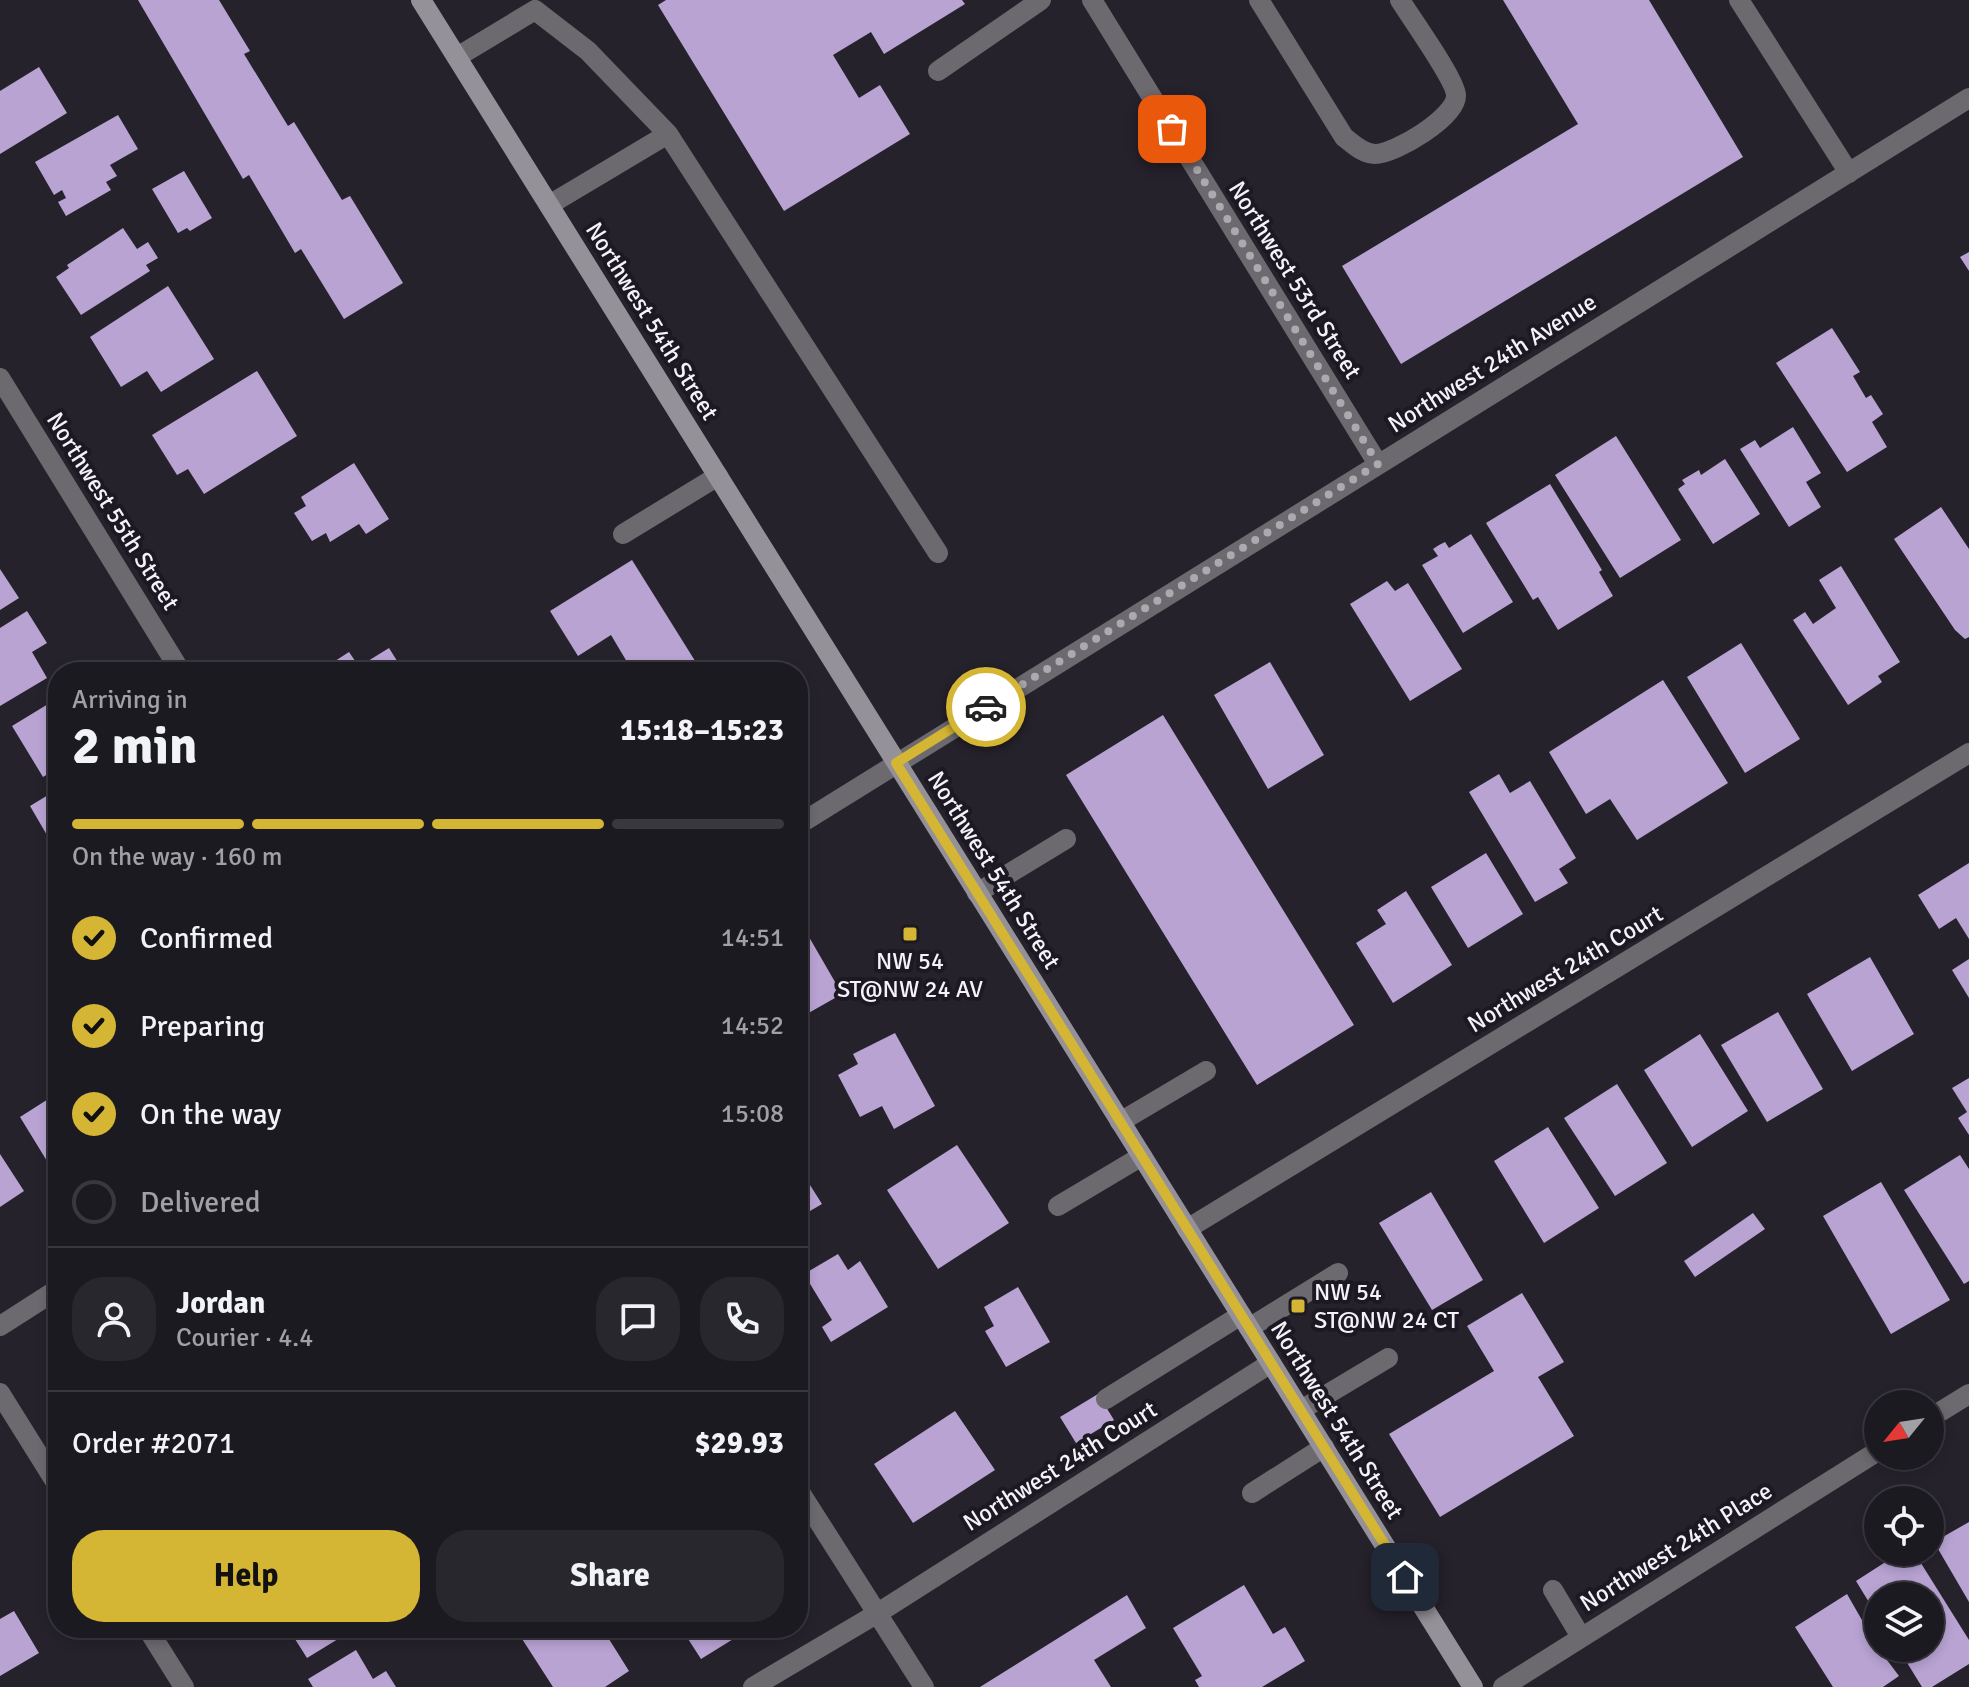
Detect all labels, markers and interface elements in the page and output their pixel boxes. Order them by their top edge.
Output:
pin [1138,95,1206,163]
icon: bag [1150,107,1194,151]
street label: Northwest 53rd Street [1222,176,1368,384]
street label: Northwest 54th Street [579,217,725,425]
street label: Northwest 24th Avenue [1382,287,1602,439]
street label: Northwest 55th Street [40,407,186,615]
courier [946,667,1026,747]
text: Arriving in [72,684,188,716]
icon: car [964,685,1008,729]
text: 15:18–15:23 [620,712,784,749]
text: 2 min [72,714,198,778]
street label: Northwest 54th Street [921,766,1067,974]
text: On the way · 160 m [72,841,282,873]
street label: Northwest 24th Court [1462,899,1668,1039]
icon: check [72,916,116,960]
text: Confirmed [140,920,273,957]
text: 14:51 [721,922,784,954]
marker: NW 54 ST@NW 24 AV [901,925,919,943]
place label: NW 54 ST@NW 24 AV [837,946,983,1004]
icon: check [72,1004,116,1048]
text: Preparing [140,1008,265,1045]
text: 14:52 [721,1010,784,1042]
icon: check [72,1092,116,1136]
text: On the way [140,1096,281,1133]
text: 15:08 [721,1098,784,1130]
text: Delivered [140,1184,261,1221]
button: person [72,1277,156,1361]
button: chat [596,1277,680,1361]
button: phone [700,1277,784,1361]
place label: NW 54 ST@NW 24 CT [1314,1277,1459,1335]
text: Jordan [176,1285,265,1322]
marker: NW 54 ST@NW 24 CT [1289,1297,1307,1315]
street label: Northwest 54th Street [1264,1316,1410,1524]
text: Courier · 4.4 [176,1322,313,1354]
north arrow [1864,1390,1944,1470]
map controls [1864,1390,1944,1662]
street label: Northwest 24th Court [958,1394,1162,1538]
text: Order #2071 [72,1425,235,1462]
text: $29.93 [694,1425,784,1462]
street label: Northwest 24th Place [1574,1476,1778,1618]
button: locate [1864,1486,1944,1566]
button: Help [72,1530,420,1622]
button: Share [436,1530,784,1622]
pin [1371,1543,1439,1611]
icon: home [1383,1555,1427,1599]
button: layers [1864,1582,1944,1662]

